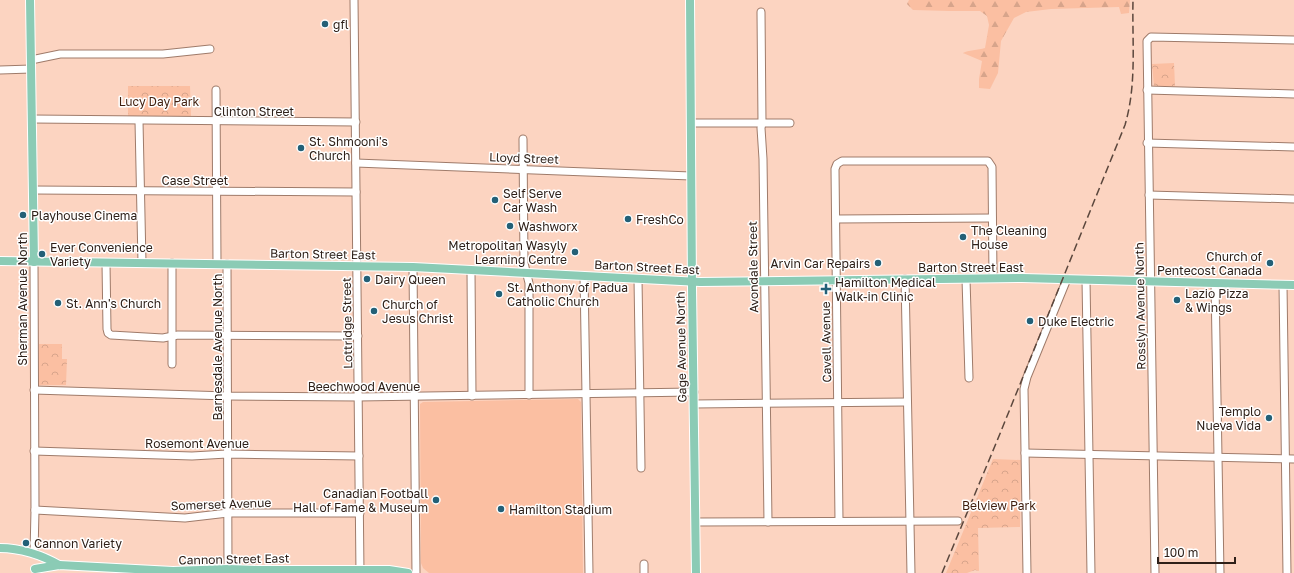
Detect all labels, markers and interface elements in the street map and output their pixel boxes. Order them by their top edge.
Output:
place label: gfl [333,17,349,32]
marker: gfl [320,19,330,29]
park label: Lucy Day Park [119,94,199,109]
street label: Clinton Street [214,104,294,119]
place label: St. Shmooni's Church [309,134,388,163]
marker: St. Shmooni's Church [296,143,306,153]
street label: Lloyd Street [489,149,559,167]
street label: Case Street [162,173,229,188]
place label: Self Serve Car Wash [503,186,562,215]
marker: Self Serve Car Wash [490,195,500,205]
place label: Playhouse Cinema [31,208,137,223]
marker: Playhouse Cinema [18,210,28,220]
place label: FreshCo [636,212,684,227]
marker: FreshCo [623,214,633,224]
place label: Washworx [518,219,578,234]
marker: Washworx [505,221,515,231]
street label: Avondale Street [745,221,761,313]
place label: The Cleaning House [971,223,1047,252]
street label: Sherman Avenue North [15,232,30,366]
marker: The Cleaning House [958,232,968,242]
place label: Metropolitan Wasyly Learning Centre [448,238,567,267]
place label: Ever Convenience Variety [50,240,153,269]
street label: Rosslyn Avenue North [1131,242,1149,370]
street label: Barton Street East [270,246,376,262]
marker: Metropolitan Wasyly Learning Centre [570,247,580,257]
marker: Ever Convenience Variety [37,249,47,259]
place label: Church of Pentecost Canada [1157,249,1263,278]
place label: Arvin Car Repairs [771,256,870,271]
street label: Barton Street East [594,257,700,277]
marker: Arvin Car Repairs [873,258,883,268]
marker: Church of Pentecost Canada [1265,258,1275,268]
street label: Barton Street East [918,260,1024,275]
place label: Dairy Queen [375,272,446,287]
street label: Barnesdale Avenue North [210,274,225,420]
marker: Dairy Queen [362,274,372,284]
place label: Hamilton Medical Walk-in Clinic [835,275,936,304]
street label: Lottridge Street [339,277,355,369]
place label: St. Anthony of Padua Catholic Church [507,280,628,309]
marker: Hamilton Medical Walk-in Clinic [820,283,832,295]
place label: Lazio Pizza & Wings [1185,286,1249,315]
marker: St. Anthony of Padua Catholic Church [494,289,504,299]
street label: Gage Avenue North [673,291,689,403]
marker: Lazio Pizza & Wings [1172,295,1182,305]
place label: St. Ann's Church [66,296,161,311]
place label: Church of Jesus Christ [382,297,453,326]
marker: St. Ann's Church [53,298,63,308]
street label: Cavell Avenue [818,301,834,383]
marker: Church of Jesus Christ [369,306,379,316]
place label: Duke Electric [1038,314,1114,329]
marker: Duke Electric [1025,316,1035,326]
street label: Beechwood Avenue [308,379,420,394]
place label: Templo Nueva Vida [1196,404,1261,433]
marker: Templo Nueva Vida [1264,413,1274,423]
street label: Rosemont Avenue [145,436,249,451]
place label: Canadian Football Hall of Fame & Museum [293,486,428,515]
street label: Somerset Avenue [170,495,272,513]
marker: Canadian Football Hall of Fame & Museum [431,495,441,505]
park label: Belview Park [962,498,1036,513]
place label: Hamilton Stadium [509,502,612,517]
marker: Hamilton Stadium [496,504,506,514]
place label: Cannon Variety [34,536,122,551]
marker: Cannon Variety [21,538,31,548]
scale bar [1158,539,1235,565]
text: 100 m [1164,545,1198,560]
street label: Cannon Street East [178,551,290,567]

